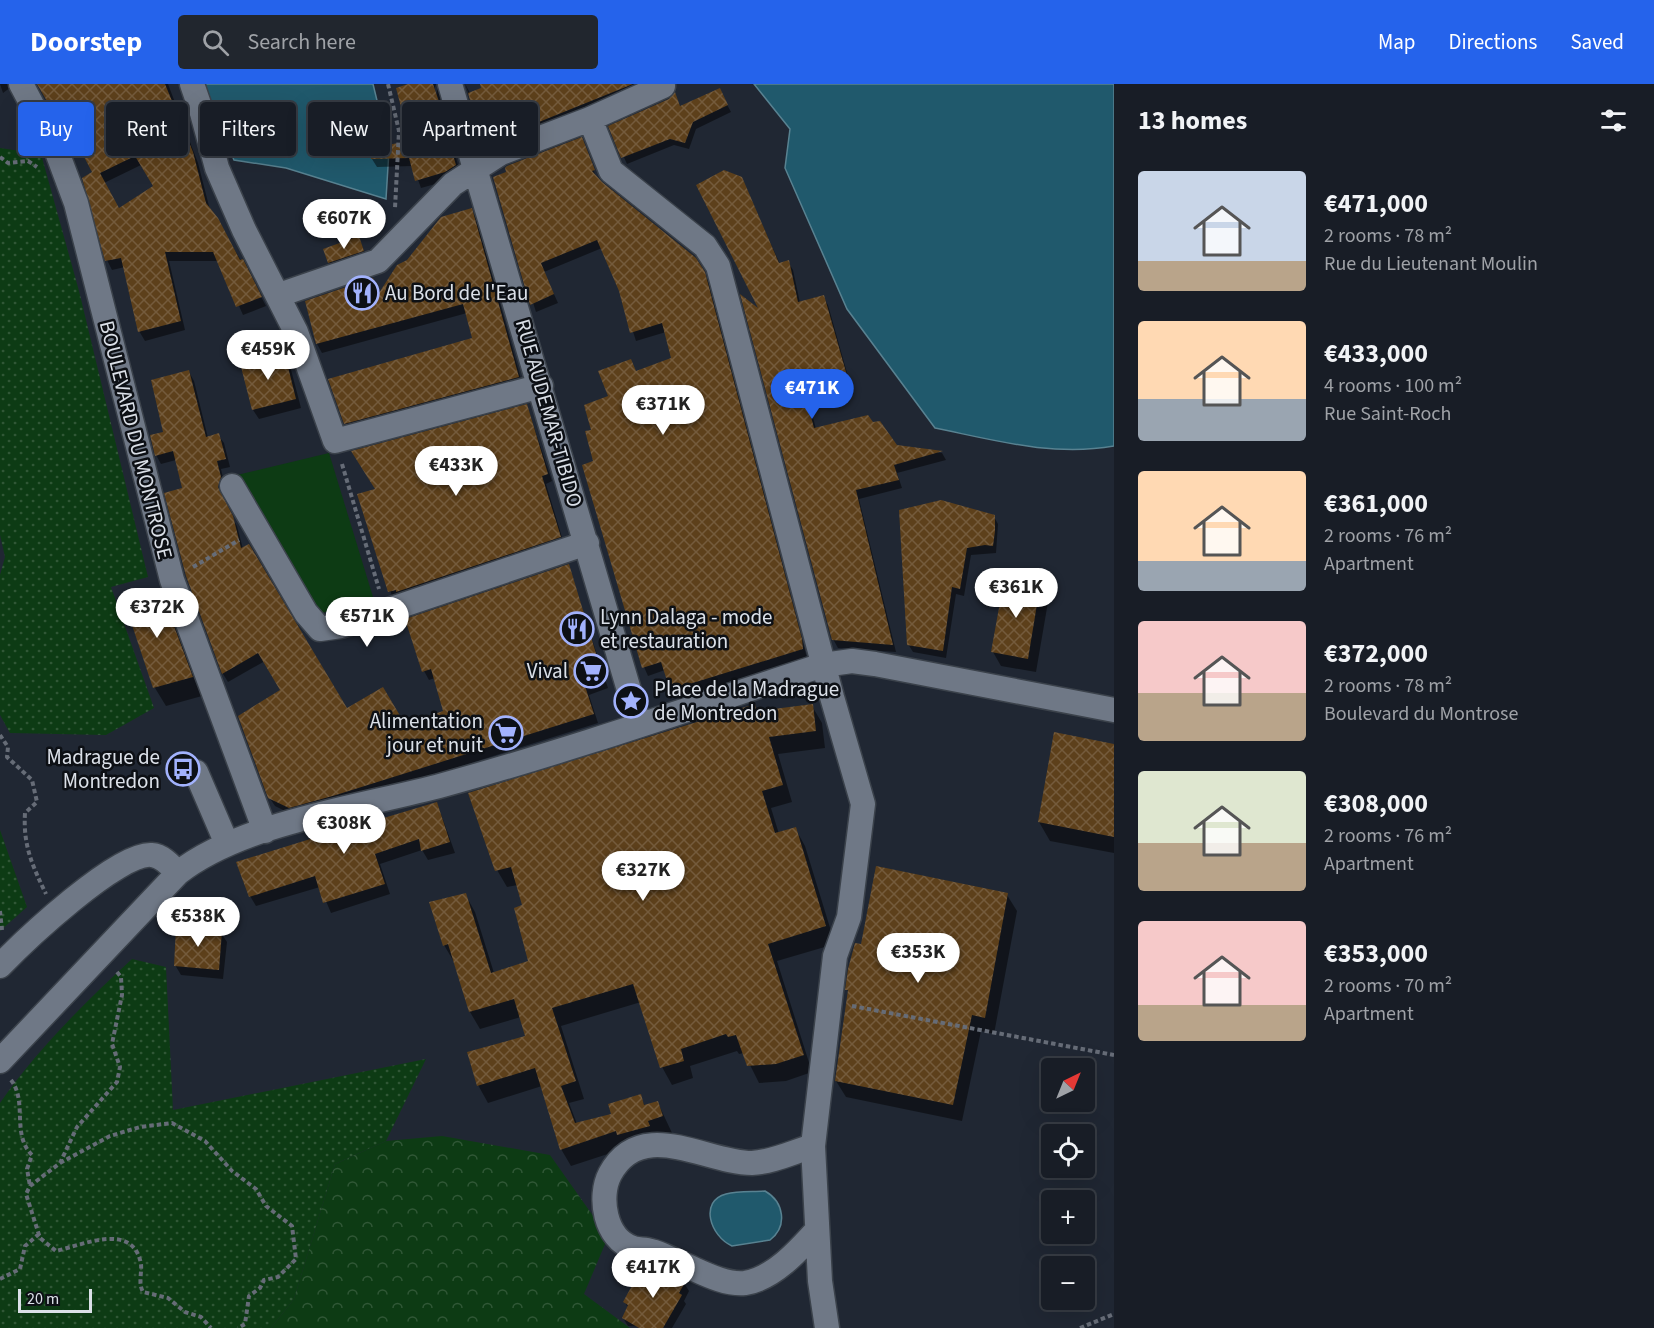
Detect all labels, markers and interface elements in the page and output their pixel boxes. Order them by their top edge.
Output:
search box [178,15,598,69]
text: Doorstep [30,22,142,62]
icon: search [199,26,232,59]
text: Search here [247,26,356,58]
text: Map [1378,27,1416,57]
text: Directions [1449,27,1537,57]
text: Saved [1570,27,1624,57]
chip: Buy [18,102,94,156]
chip: Rent [106,102,188,156]
chip: Filters [200,102,296,156]
chip: New [308,102,390,156]
chip: Apartment [402,102,538,156]
text: 13 homes [1138,102,1247,139]
icon: filters [1597,104,1630,137]
text: €471,000 [1324,185,1428,222]
icon: home [1186,195,1258,267]
pin: €607K [302,199,386,250]
text: €607K [317,204,371,232]
text: 2 rooms · 78 m² [1324,222,1452,250]
text: Rue du Lieutenant Moulin [1324,250,1538,278]
restaurant icon: Au Bord de l'Eau [344,275,380,311]
place label: Au Bord de l'Eau [385,278,529,308]
street label: RUE AUDEMAR-TIBIDO [508,315,590,511]
street label: BOULEVARD DU MONTROSE [92,318,180,562]
pin: €459K [226,330,310,381]
text: €459K [241,335,295,363]
text: €433,000 [1324,335,1428,372]
icon: home [1186,345,1258,417]
pin: €471K [770,369,854,420]
text: 4 rooms · 100 m² [1324,372,1462,400]
text: €471K [785,374,839,402]
pin: €371K [621,385,705,436]
text: €371K [636,390,690,418]
text: Rue Saint-Roch [1324,400,1451,428]
pin: €433K [414,446,498,497]
text: €433K [429,451,483,479]
text: €361,000 [1324,485,1428,522]
icon: home [1186,495,1258,567]
text: 2 rooms · 76 m² [1324,522,1452,550]
text: Apartment [1324,550,1414,578]
pin: €361K [974,568,1058,619]
text: €361K [989,573,1043,601]
pin: €372K [115,588,199,639]
text: €372K [130,593,184,621]
pin: €571K [325,597,409,648]
text: €571K [340,602,394,630]
place label: Lynn Dalaga - mode et restauration [600,602,773,656]
restaurant icon: Lynn Dalaga - mode et restauration [559,611,595,647]
text: €372,000 [1324,635,1428,672]
icon: home [1186,645,1258,717]
supermarket icon: Vival [573,653,609,689]
place label: Vival [527,656,568,686]
text: 2 rooms · 78 m² [1324,672,1452,700]
place label: Place de la Madrague de Montredon [654,674,839,728]
place icon: Place de la Madrague de Montredon [613,683,649,719]
text: Boulevard du Montrose [1324,700,1518,728]
place label: Alimentation jour et nuit [370,706,483,760]
supermarket icon: Alimentation jour et nuit [488,715,524,751]
place label: Madrague de Montredon [46,742,160,796]
bus stop icon: Madrague de Montredon [165,751,201,787]
text: €308,000 [1324,785,1428,822]
icon: home [1186,795,1258,867]
pin: €308K [302,804,386,855]
text: €308K [317,809,371,837]
text: 2 rooms · 76 m² [1324,822,1452,850]
text: Apartment [1324,850,1414,878]
pin: €327K [601,851,685,902]
text: €327K [616,856,670,884]
pin: €538K [156,897,240,948]
text: €538K [171,902,225,930]
pin: €353K [876,933,960,984]
text: €353,000 [1324,935,1428,972]
text: €353K [891,938,945,966]
icon: home [1186,945,1258,1017]
text: 2 rooms · 70 m² [1324,972,1452,1000]
text: Apartment [1324,1000,1414,1028]
north arrow [1041,1058,1095,1112]
map controls [1041,1058,1095,1310]
button: locate [1041,1124,1095,1178]
button: + [1041,1190,1095,1244]
pin: €417K [611,1248,695,1299]
text: €417K [626,1253,680,1281]
button: − [1041,1256,1095,1310]
scale bar [18,1286,92,1314]
text: 20 m [27,1288,59,1310]

